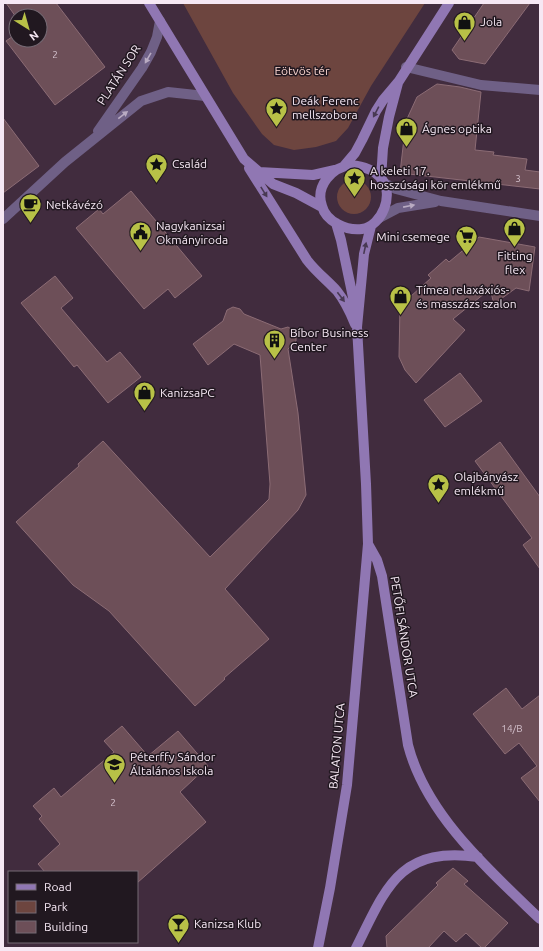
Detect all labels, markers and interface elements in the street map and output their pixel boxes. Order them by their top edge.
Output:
north arrow [8,8,48,48]
shop icon: Jola [452,9,478,42]
place label: Jola [480,15,502,28]
text: N [27,29,41,43]
street label: PLATÁN SOR [94,42,143,107]
house number: 2 [52,49,58,60]
one-way arrow [144,52,151,64]
park label: Eötvös tér [274,64,330,77]
place label: Deák Ferenc mellszobora [292,94,359,121]
place icon: Deák Ferenc mellszobora [264,95,290,128]
one-way arrow [373,107,379,118]
one-way arrow [117,111,128,119]
shop icon: Ágnes optika [394,116,420,149]
place label: Ágnes optika [422,122,492,135]
place icon: Család [143,151,169,184]
place label: Család [172,157,207,170]
place label: A keleti 17. hosszúsági kör emlékmű [370,164,501,191]
place icon: A keleti 17. hosszúsági kör emlékmű [341,165,367,198]
house number: 3 [515,173,521,184]
one-way arrow [260,187,268,197]
cafe icon: Netkávézó [17,192,43,225]
place label: Netkávézó [46,198,103,211]
one-way arrow [403,202,415,208]
shop icon: Fitting flex [502,216,528,249]
place label: Nagykanizsai Okmányiroda [156,219,228,246]
public building icon: Nagykanizsai Okmányiroda [127,220,153,253]
supermarket icon: Mini csemege [453,224,479,257]
place label: Mini csemege [376,230,450,243]
one-way arrow [363,242,369,254]
place label: Fitting flex [497,249,533,276]
place label: Tímea relaxáxiós- és masszázs szalon [416,283,517,310]
shop icon: Tímea relaxáxiós- és masszázs szalon [388,284,414,317]
one-way arrow [337,291,345,302]
place label: Bíbor Business Center [290,326,368,353]
building icon: Bíbor Business Center [262,327,288,360]
shop icon: KanizsaPC [131,380,157,413]
place label: KanizsaPC [160,386,215,399]
place label: Olajbányász emlékmű [454,470,519,497]
place icon: Olajbányász emlékmű [426,471,452,504]
street label: PETŐFI SÁNDOR UTCA [388,575,421,699]
street label: BALATON UTCA [326,702,347,789]
house number: 14/B [501,723,523,734]
place label: Péterffy Sándor Általános Iskola [130,750,216,777]
school or university icon: Péterffy Sándor Általános Iskola [101,751,127,784]
house number: 2 [110,797,116,808]
legend [8,871,138,943]
text: Road [44,880,72,893]
text: Park [44,900,68,913]
bar icon: Kanizsa Klub [166,911,192,944]
place label: Kanizsa Klub [194,917,261,930]
text: Building [44,920,88,933]

